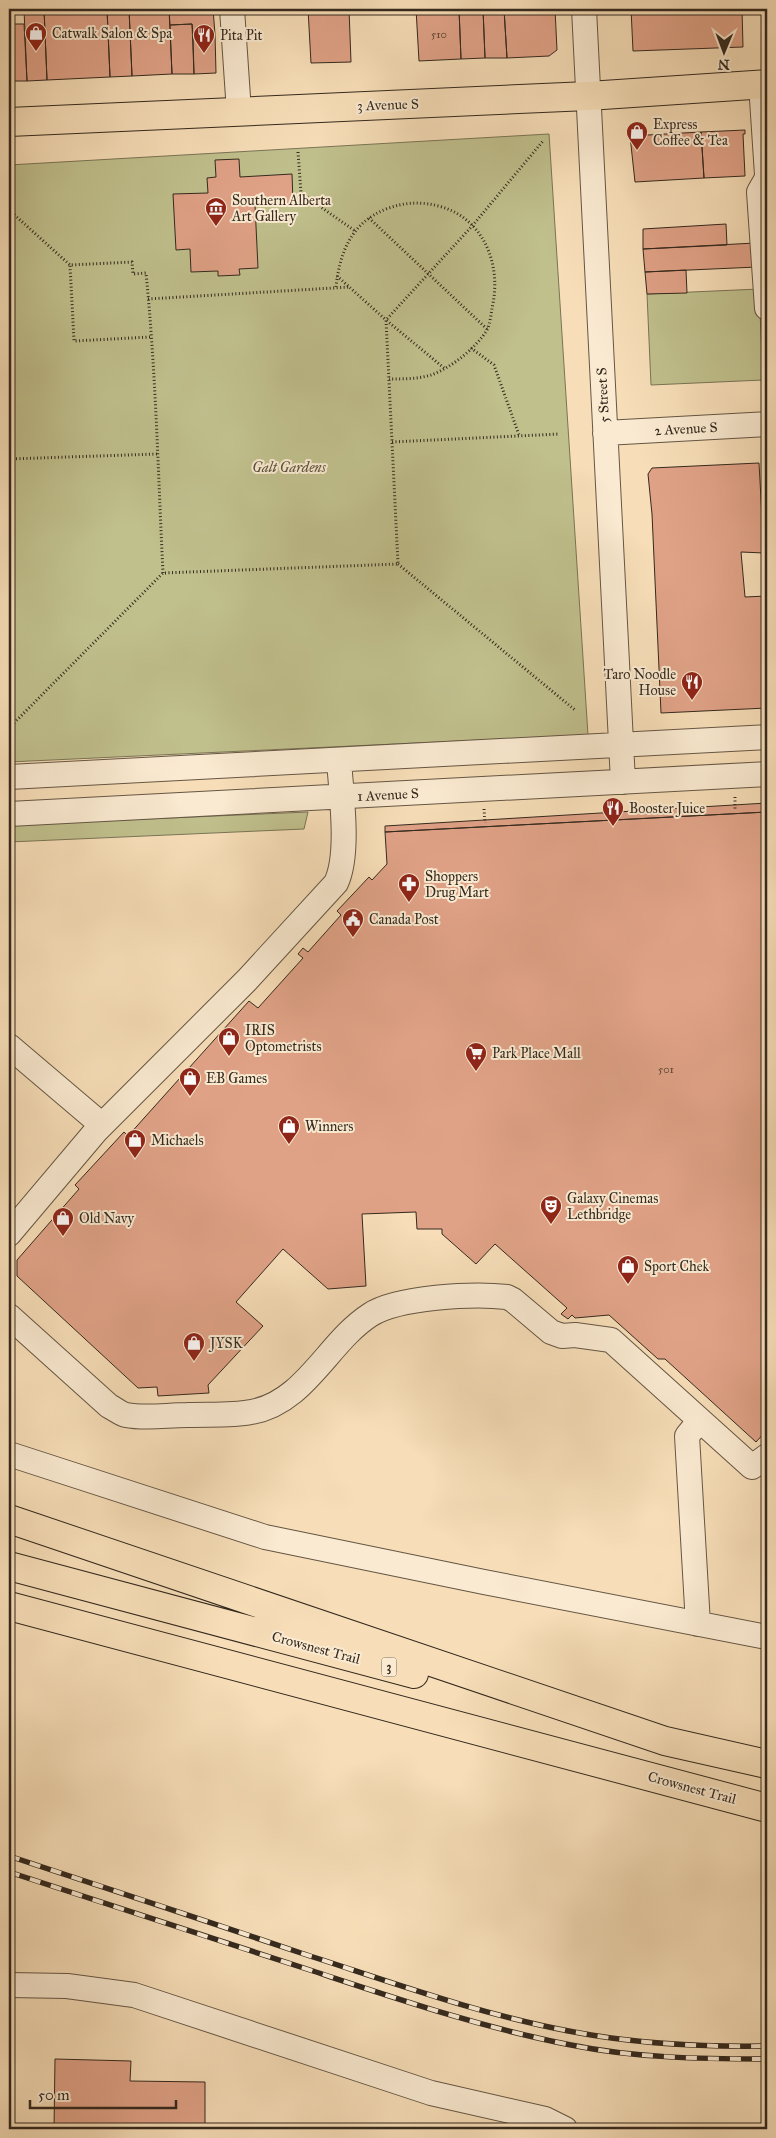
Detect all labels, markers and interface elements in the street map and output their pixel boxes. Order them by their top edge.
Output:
shop icon: Catwalk Salon & Spa [24,21,48,52]
restaurant icon: Pita Pit [192,23,216,54]
place label: Catwalk Salon & Spa [52,25,172,42]
place label: Pita Pit [220,27,262,44]
house number: 510 [431,28,447,41]
north arrow [698,28,748,78]
text: N [718,56,730,73]
street label: 3 Avenue S [357,95,419,115]
place label: Express Coffee & Tea [653,116,728,149]
shop icon: Express Coffee & Tea [625,120,649,151]
place label: Southern Alberta Art Gallery [231,192,331,225]
museum icon: Southern Alberta Art Gallery [204,196,228,227]
street label: 5 Street S [593,367,613,423]
street label: 2 Avenue S [654,419,718,439]
park label: Galt Gardens [252,459,327,476]
place label: Taro Noodle House [603,666,676,699]
restaurant icon: Taro Noodle House [680,670,704,701]
street label: 1 Avenue S [357,785,419,805]
restaurant icon: Booster Juice [601,796,625,827]
place label: Booster Juice [629,800,705,818]
place label: Shoppers Drug Mart [425,868,489,901]
pharmacy icon: Shoppers Drug Mart [397,872,421,903]
public building icon: Canada Post [341,907,365,938]
place label: Canada Post [369,911,439,928]
place label: IRIS Optometrists [245,1022,322,1055]
shop icon: IRIS Optometrists [217,1026,241,1057]
supermarket icon: Park Place Mall [464,1041,488,1072]
place label: Park Place Mall [492,1045,581,1062]
house number: 501 [658,1063,674,1076]
shop icon: EB Games [178,1066,202,1097]
place label: EB Games [206,1070,267,1087]
shop icon: Winners [277,1114,301,1145]
place label: Winners [305,1118,353,1135]
shop icon: Michaels [123,1128,147,1159]
place label: Michaels [151,1132,204,1149]
place label: Galaxy Cinemas Lethbridge [567,1190,658,1223]
theatre icon: Galaxy Cinemas Lethbridge [539,1194,563,1225]
shop icon: Old Navy [51,1206,75,1237]
place label: Old Navy [79,1210,135,1227]
shop icon: Sport Chek [616,1254,640,1285]
place label: Sport Chek [644,1258,709,1275]
shop icon: JYSK [182,1331,206,1362]
place label: JYSK [208,1335,244,1353]
street label: Crowsnest Trail [270,1628,362,1668]
road number: 3 [382,1658,396,1676]
street label: Crowsnest Trail [646,1768,738,1808]
scale bar [30,2078,176,2110]
text: 50 m [38,2086,70,2104]

